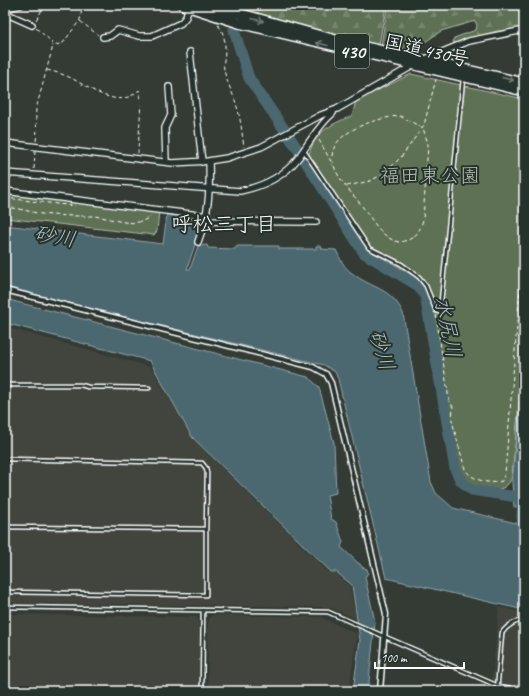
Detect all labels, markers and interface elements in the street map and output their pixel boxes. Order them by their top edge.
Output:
one-way arrow [252,17,265,24]
street label: 国道430号 [382,29,472,72]
road number: 430 [335,34,369,68]
one-way arrow [316,40,329,47]
one-way arrow [501,75,514,83]
park label: 福田東公園 [380,163,480,188]
district label: 呼松三丁目 [172,211,277,237]
water label: 砂川 [32,220,78,252]
water label: 水尻川 [429,293,467,361]
water label: 砂川 [363,326,401,374]
scale bar [375,644,464,670]
text: 100 m [381,650,408,666]

